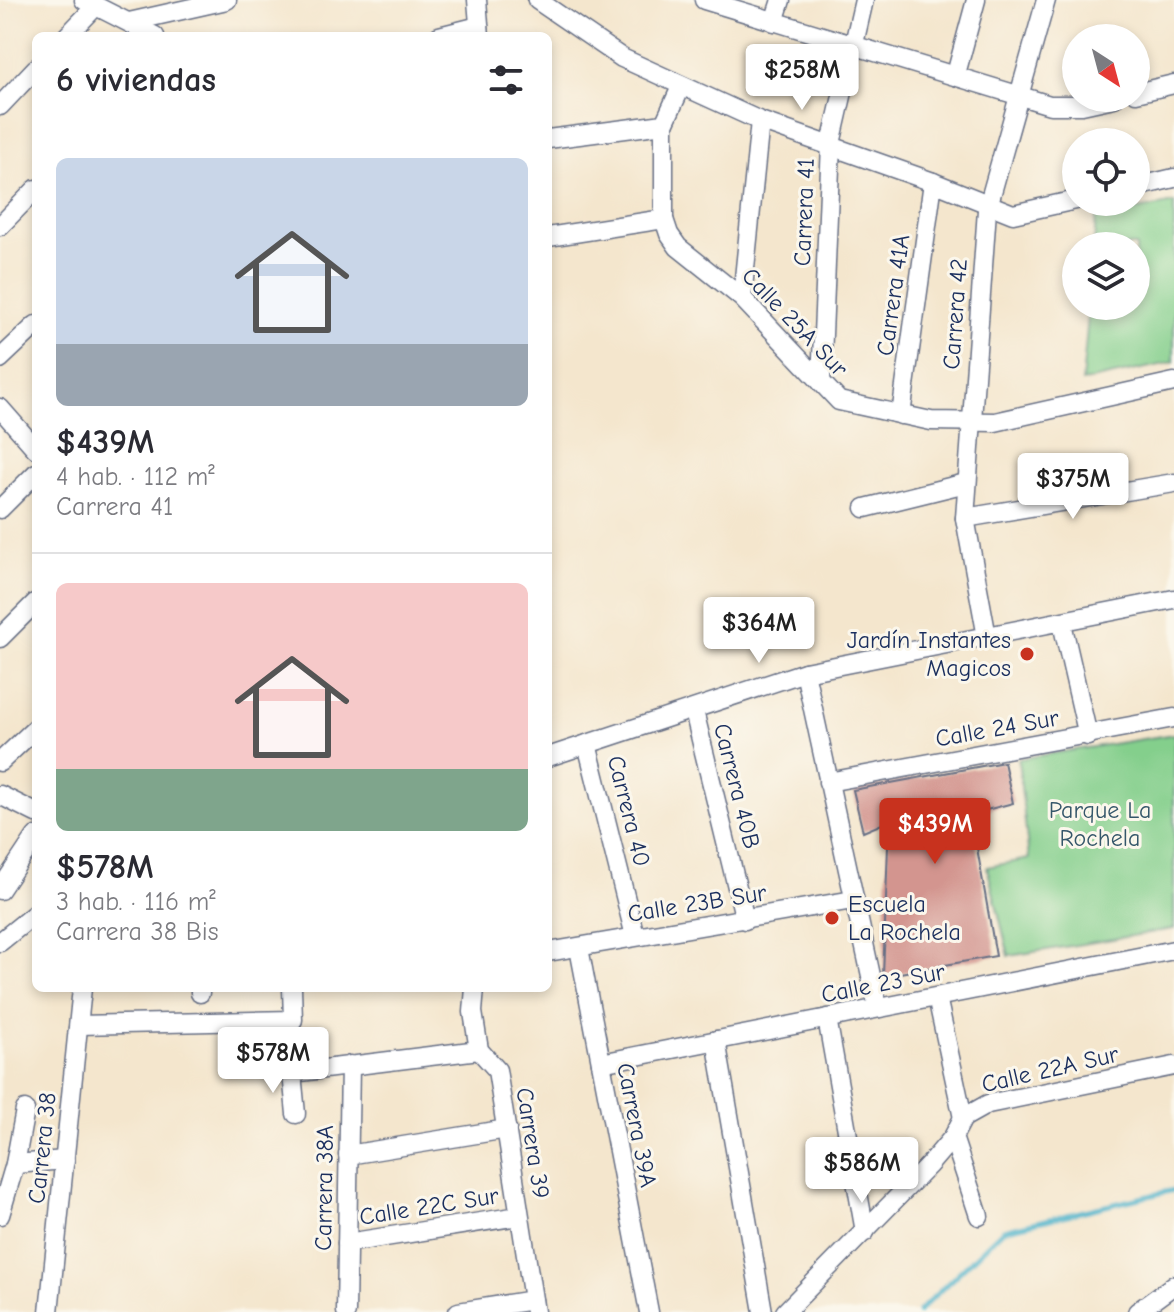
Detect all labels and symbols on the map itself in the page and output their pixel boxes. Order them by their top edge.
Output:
north arrow [1062,24,1150,112]
pin: $258M [746,44,858,112]
street label: Carrera 41 [788,157,820,267]
street label: Carrera 41A [871,232,915,357]
street label: Carrera 42 [937,257,973,371]
street label: Calle 25A Sur [736,262,854,383]
pin: $375M [1017,453,1129,521]
pin: $364M [703,597,815,665]
place label: Jardín Instantes Magicos [847,626,1011,682]
marker: Jardín Instantes Magicos [1018,645,1036,663]
street label: Calle 24 Sur [933,703,1061,753]
street label: Carrera 40B [708,720,766,852]
street label: Carrera 40 [602,753,656,869]
park label: Parque La Rochela [1049,796,1151,852]
pin: $439M [879,798,991,866]
street label: Calle 23B Sur [626,878,769,928]
place label: Escuela La Rochela [848,890,961,946]
marker: Escuela La Rochela [823,909,841,927]
street label: Calle 23 Sur [819,957,948,1009]
pin: $578M [217,1027,329,1095]
street label: Calle 22A Sur [979,1040,1122,1098]
street label: Carrera 39A [611,1060,663,1190]
street label: Carrera 39 [510,1085,556,1201]
street label: Carrera 38 [22,1091,62,1205]
street label: Carrera 38A [309,1125,339,1251]
pin: $586M [806,1137,918,1205]
street label: Calle 22C Sur [357,1181,501,1231]

